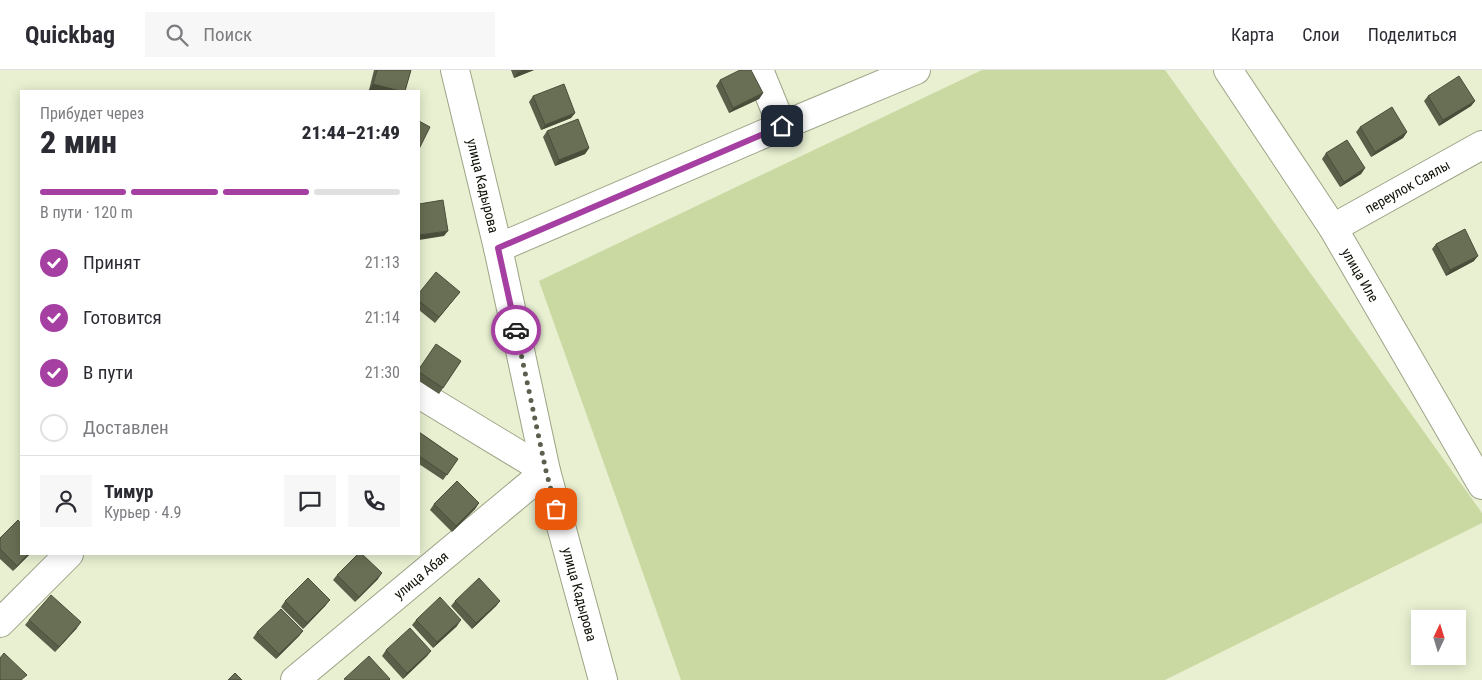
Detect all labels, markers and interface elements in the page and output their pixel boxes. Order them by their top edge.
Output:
search box [145,12,495,57]
text: Quickbag [25,21,115,49]
icon: search [163,21,191,49]
text: Поиск [203,23,252,46]
text: Карта [1231,24,1274,45]
text: Слои [1302,24,1340,45]
text: Поделиться [1368,24,1457,45]
text: Прибудет через [40,104,144,123]
pin [761,105,803,147]
icon: home [768,112,796,140]
text: 21:44–21:49 [302,121,400,144]
text: 2 мин [40,123,117,161]
street label: улица Кадырова [464,137,502,234]
street label: переулок Саялы [1362,157,1453,217]
text: В пути · 120 m [40,203,133,222]
street label: улица Иле [1338,245,1382,305]
icon: check [40,249,68,277]
text: Принят [83,251,141,274]
text: 21:13 [365,253,400,272]
icon: check [40,304,68,332]
courier [491,305,541,355]
text: Готовится [83,306,162,329]
text: 21:14 [365,308,400,327]
icon: car [502,316,530,344]
icon: check [40,359,68,387]
text: В пути [83,361,133,384]
text: 21:30 [365,363,400,382]
text: Доставлен [83,416,169,439]
button: person [40,475,92,527]
button: chat [284,475,336,527]
button: phone [348,475,400,527]
text: Тимур [104,480,153,503]
pin [535,488,577,530]
icon: bag [542,495,570,523]
text: Курьер · 4.9 [104,503,182,522]
street label: улица Кадырова [559,546,600,643]
street label: улица Абая [391,548,451,602]
north arrow [1411,610,1466,665]
map controls [1411,610,1466,665]

